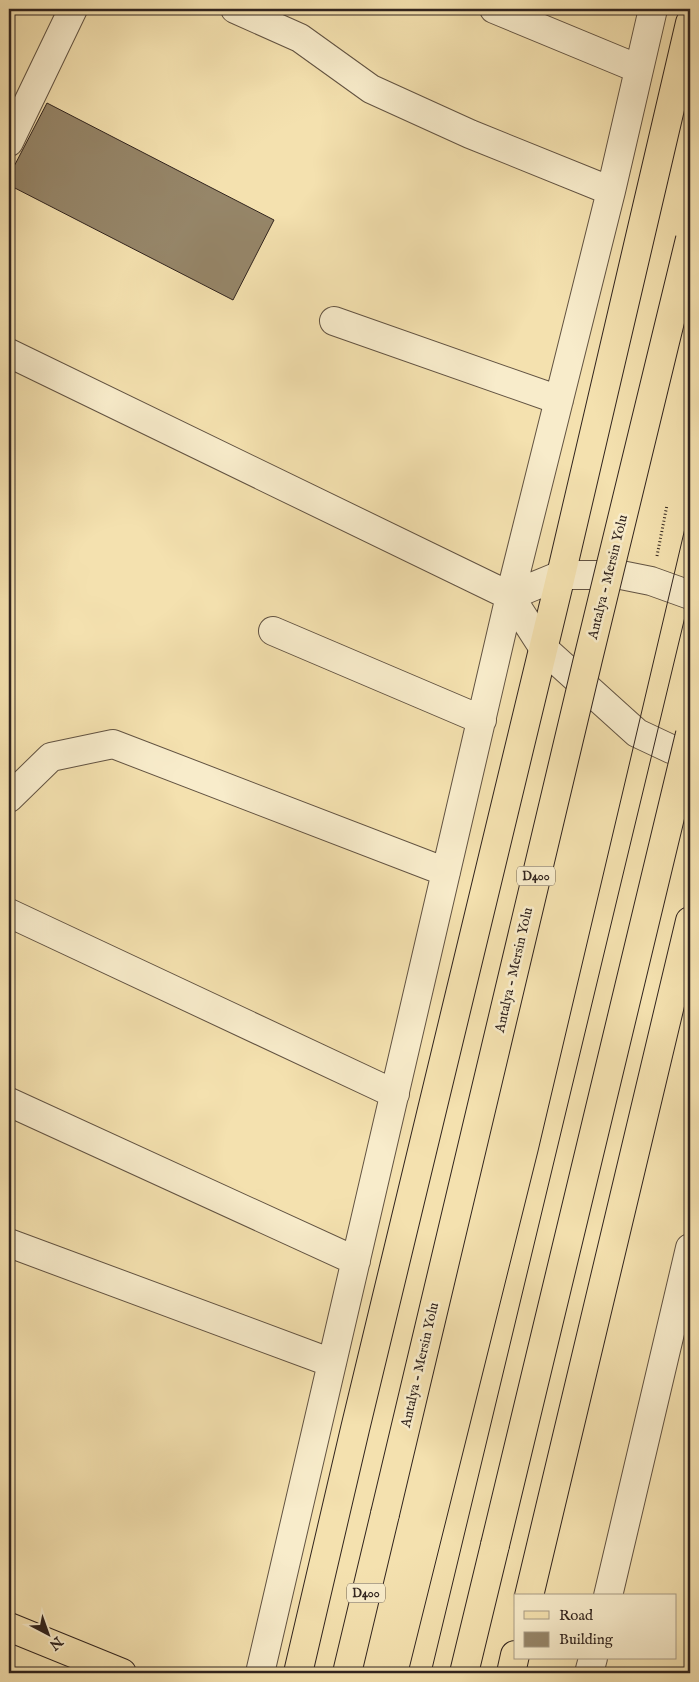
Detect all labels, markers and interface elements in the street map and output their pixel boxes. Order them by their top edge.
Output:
street label: Antalya - Mersin Yolu [584,513,632,642]
road number: D400 [517,866,555,886]
street label: Antalya - Mersin Yolu [491,906,537,1035]
street label: Antalya - Mersin Yolu [397,1301,443,1430]
road number: D400 [347,1584,385,1602]
legend [514,1594,676,1660]
text: Road [559,1606,594,1625]
north arrow [22,1610,72,1660]
text: Building [559,1630,614,1649]
text: N [45,1632,67,1654]

